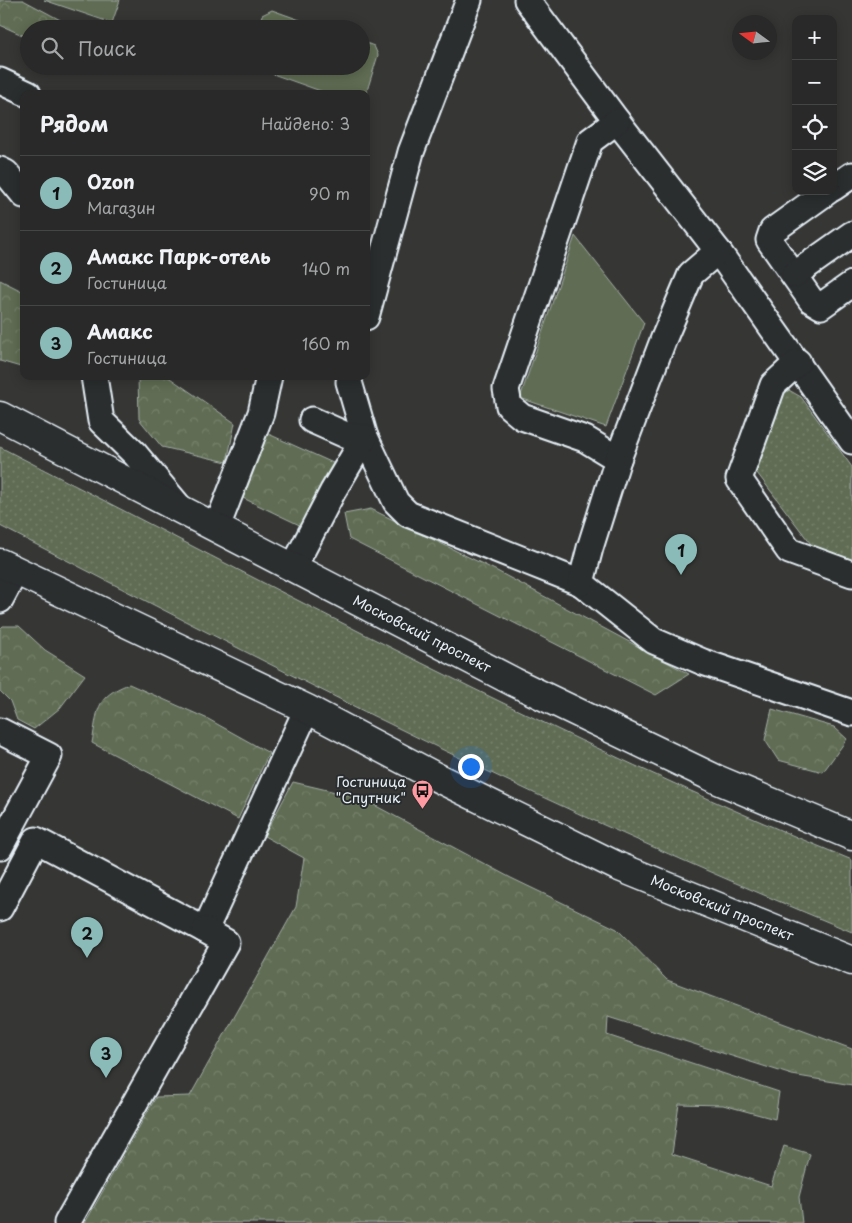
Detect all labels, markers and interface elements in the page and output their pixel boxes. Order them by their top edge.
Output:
north arrow [732,15,777,60]
map controls [792,15,837,195]
button: + [792,15,837,60]
search box [20,20,370,75]
icon: search [38,34,66,62]
text: Поиск [78,34,136,62]
button: − [792,60,837,105]
button: locate [792,105,837,150]
text: Рядом [40,107,108,139]
text: Найдено: 3 [261,111,350,135]
button: layers [792,150,837,195]
text: Ozon [87,167,135,195]
text: 1 [52,181,60,205]
text: 90 m [309,181,350,205]
text: Магазин [87,195,156,219]
text: Амакс Парк-отель [87,242,271,270]
text: 2 [50,256,62,280]
text: 140 m [302,256,350,280]
text: Гостиница [87,270,167,294]
text: Амакс [87,317,153,345]
text: 3 [51,331,61,355]
text: 160 m [302,331,350,355]
text: Гостиница [87,345,167,369]
pin: 1 [665,534,697,575]
street label: Московский проспект [350,590,495,678]
your location [458,754,484,780]
place label: Гостиница "Спутник" [336,771,406,808]
bus stop icon: Гостиница "Спутник" [410,778,434,809]
street label: Московский проспект [648,869,797,946]
pin: 2 [71,917,103,958]
pin: 3 [90,1037,122,1078]

